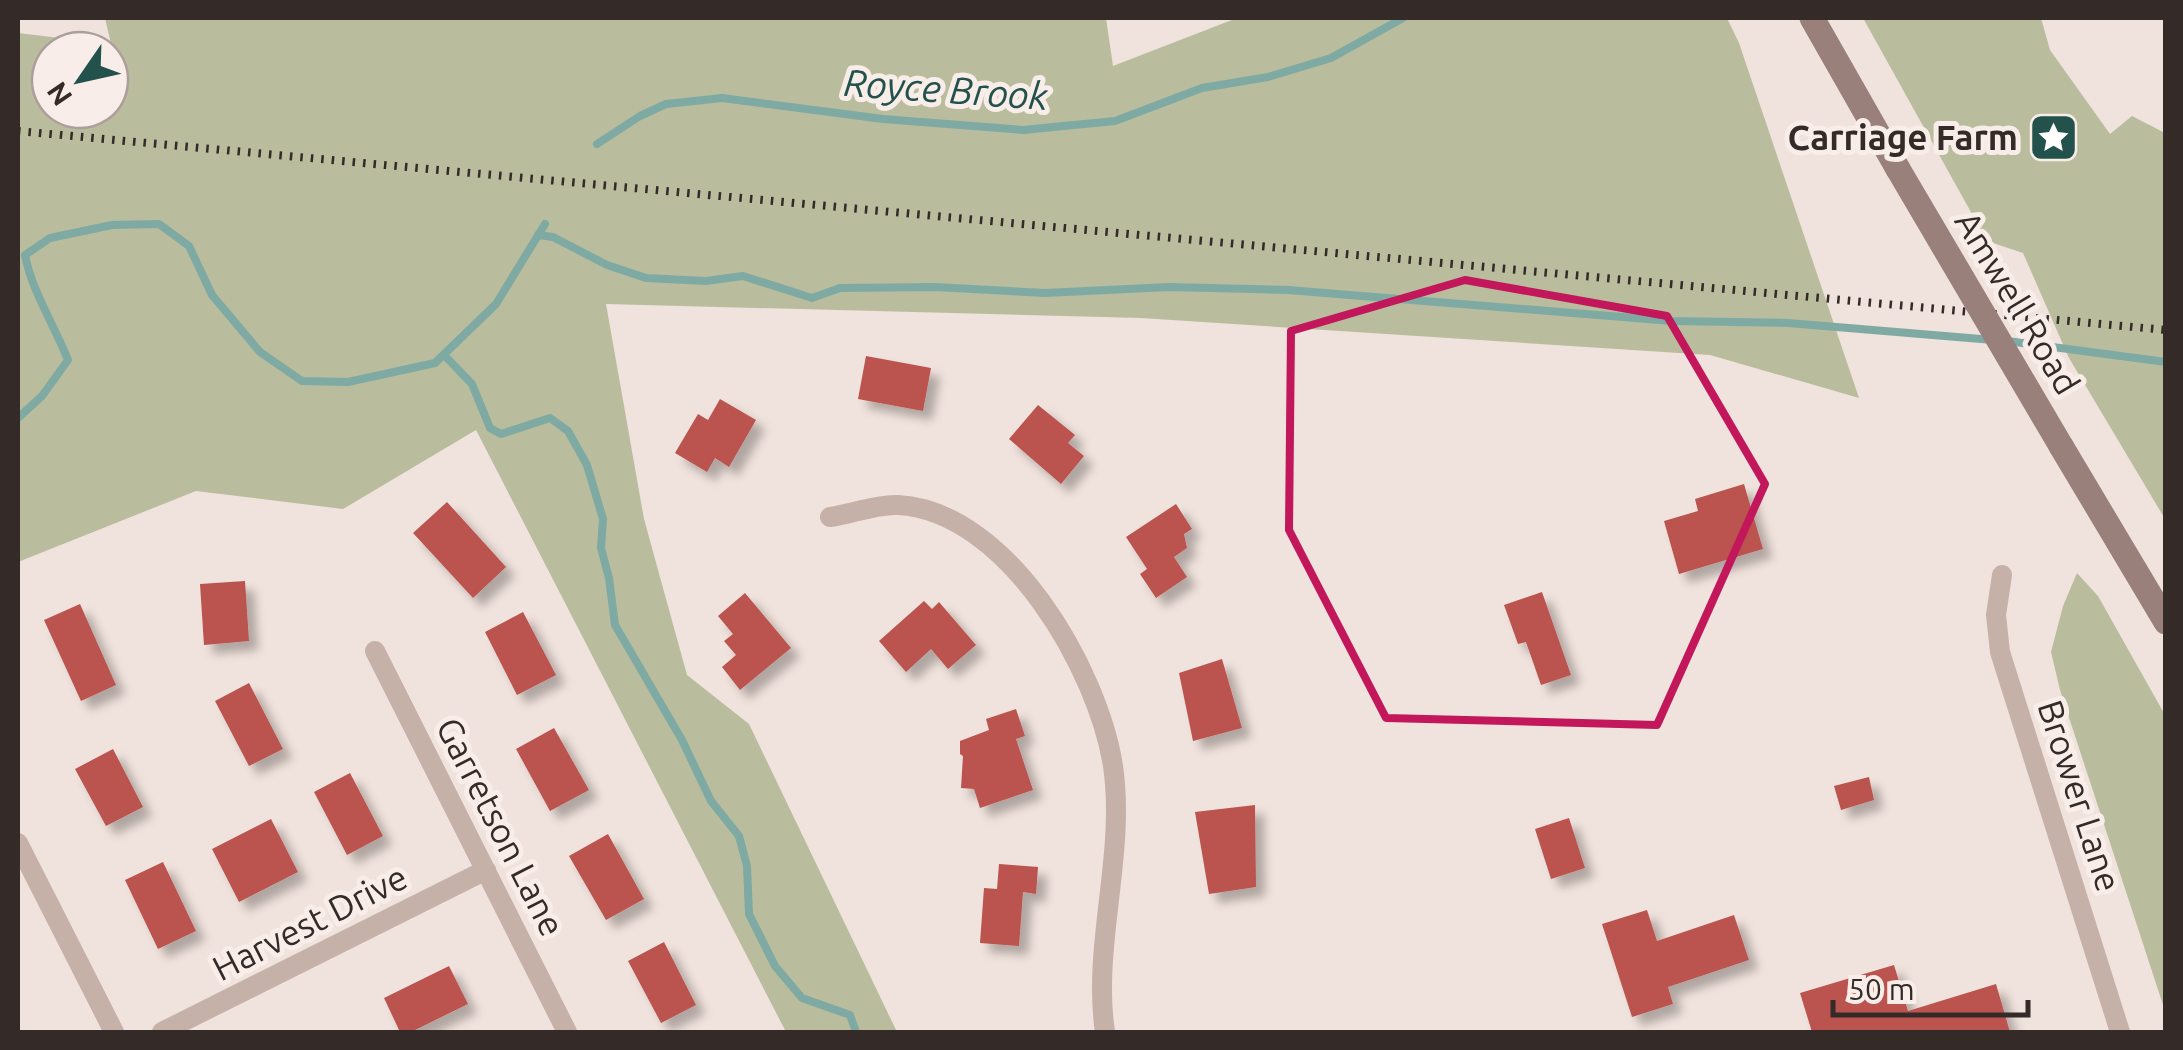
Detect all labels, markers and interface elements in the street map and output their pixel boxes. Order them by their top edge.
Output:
north arrow [30,30,130,130]
water label: Royce Brook [842,61,1050,117]
text: N [40,77,78,112]
place icon: Carriage Farm [2027,112,2079,164]
place label: Carriage Farm [1788,117,2018,157]
street label: Amwell Road [1948,204,2088,401]
street label: Brower Lane [2030,695,2130,896]
street label: Garretson Lane [429,711,573,942]
street label: Harvest Drive [206,856,413,988]
scale bar [1833,955,2028,1017]
text: 50 m [1848,972,1915,1006]

